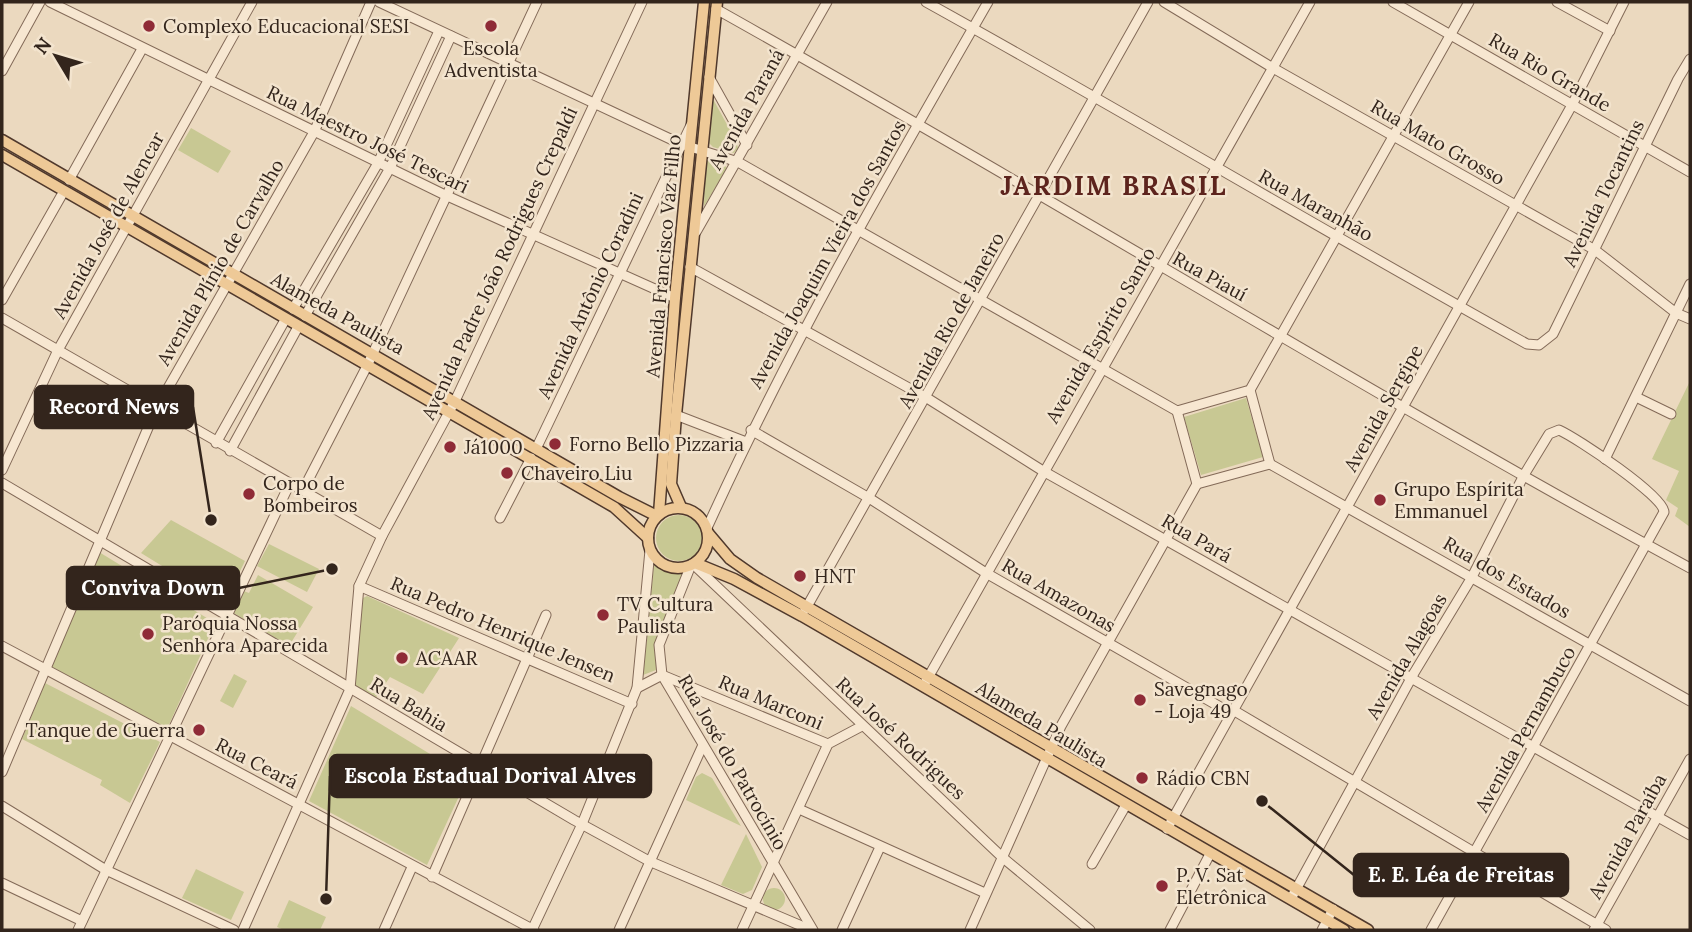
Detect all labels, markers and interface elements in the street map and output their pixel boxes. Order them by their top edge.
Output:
place label: Complexo Educacional SESI [163,14,409,38]
marker: Complexo Educacional SESI [141,18,157,34]
marker: Escola Adventista [483,18,499,34]
north arrow [21,21,91,91]
street label: Rua Rio Grande [1485,27,1615,117]
text: N [29,32,57,59]
place label: Escola Adventista [444,36,538,82]
street label: Avenida Paraná [702,44,789,175]
street label: Rua Maestro José Tescari [263,80,473,198]
street label: Rua Mato Grosso [1367,94,1509,190]
street label: Avenida Padre João Rodrigues Crepaldi [415,103,582,424]
street label: Avenida Joaquim Vieira dos Santos [743,115,911,393]
street label: Avenida Tocantins [1556,115,1649,271]
street label: Avenida José de Alencar [46,127,170,324]
street label: Avenida Francisco Vaz Filho [640,133,686,380]
street label: Avenida Plínio de Carvalho [151,155,289,370]
street label: Rua Maranhão [1255,164,1377,246]
district label: JARDIM BRASIL [1000,169,1228,202]
street label: Avenida Antônio Coradini [531,188,648,403]
street label: Avenida Rio de Janeiro [892,228,1009,413]
street label: Avenida Espírito Santo [1039,243,1160,428]
street label: Rua Piauí [1169,246,1251,306]
street label: Alameda Paulista [266,266,409,360]
street label: Avenida Sergipe [1338,340,1428,477]
callout: Record News [35,386,193,428]
text: Record News [49,393,179,420]
place label: Forno Bello Pizzaria [569,432,744,456]
place label: Já1000 [463,435,523,459]
marker: Forno Bello Pizzaria [547,436,563,452]
marker: Já1000 [442,439,458,455]
place label: Chaveiro Liu [521,461,632,485]
marker: Chaveiro Liu [499,465,515,481]
place label: Corpo de Bombeiros [263,471,358,517]
place label: Grupo Espírita Emmanuel [1394,477,1524,523]
marker: Corpo de Bombeiros [241,486,257,502]
marker: Grupo Espírita Emmanuel [1372,492,1388,508]
street label: Rua Pará [1158,508,1237,568]
street label: Rua dos Estados [1439,531,1575,623]
street label: Rua Amazonas [998,553,1120,637]
place label: HNT [814,564,855,588]
callout: Conviva Down [67,567,239,609]
marker: HNT [792,568,808,584]
street label: Rua Pedro Henrique Jensen [387,571,619,687]
text: Conviva Down [81,574,225,601]
street label: Avenida Alagoas [1360,589,1452,724]
place label: TV Cultura Paulista [617,592,714,638]
marker: TV Cultura Paulista [595,607,611,623]
place label: Paróquia Nossa Senhora Aparecida [162,611,328,657]
marker: Paróquia Nossa Senhora Aparecida [140,626,156,642]
street label: Avenida Pernambuco [1469,642,1581,817]
place label: ACAAR [415,646,478,670]
marker: ACAAR [394,650,410,666]
street label: Rua Marconi [715,669,827,735]
street label: Rua José do Patrocínio [673,670,793,854]
street label: Rua Bahia [366,672,452,737]
street label: Rua José Rodrigues [831,672,971,805]
street label: Alameda Paulista [971,675,1112,773]
place label: Savegnago - Loja 49 [1154,677,1248,723]
marker: Savegnago - Loja 49 [1132,692,1148,708]
place label: Tanque de Guerra [25,718,185,742]
marker: Tanque de Guerra [191,722,207,738]
street label: Rua Ceará [212,732,302,794]
callout: Escola Estadual Dorival Alves [330,755,651,797]
text: Escola Estadual Dorival Alves [344,762,636,789]
place label: Rádio CBN [1156,766,1250,790]
street label: Avenida Paraíba [1582,769,1671,904]
marker: Rádio CBN [1134,770,1150,786]
callout: E. E. Léa de Freitas [1354,854,1568,896]
text: E. E. Léa de Freitas [1368,861,1554,888]
place label: P. V. Sat Eletrônica [1176,863,1267,909]
marker: P. V. Sat Eletrônica [1154,878,1170,894]

